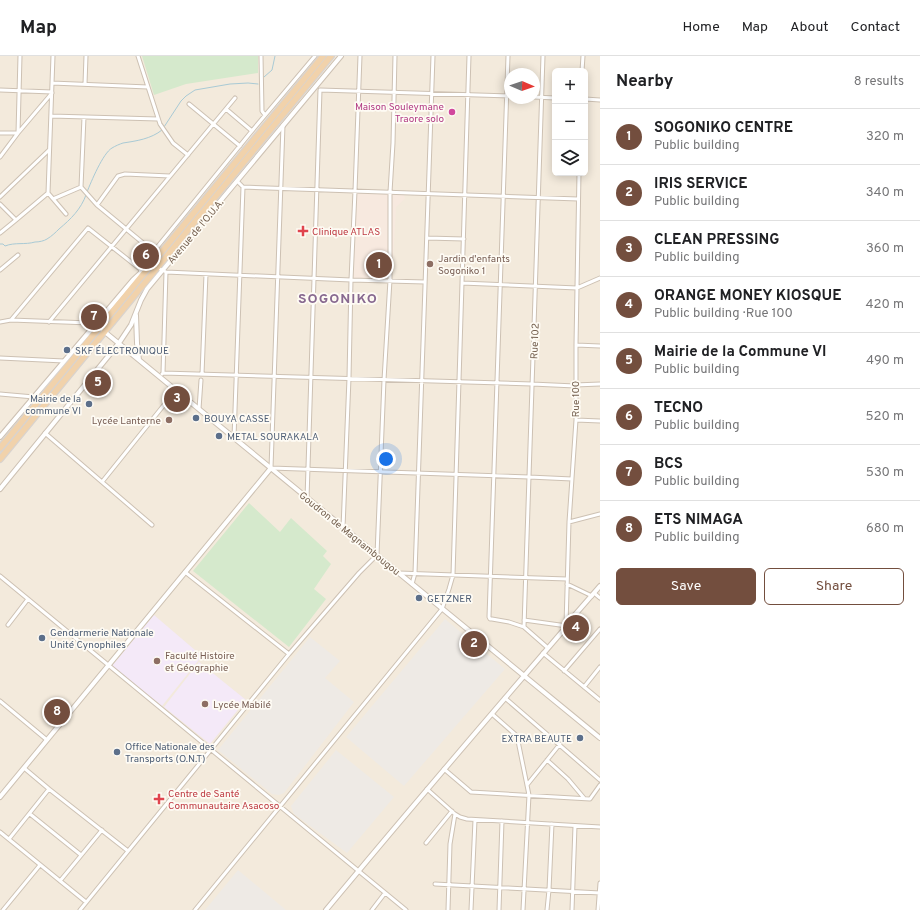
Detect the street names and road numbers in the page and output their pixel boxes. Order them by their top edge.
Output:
street label: Avenue de l'O.U.A. [165,197,227,267]
street label: Rue 102 [528,323,543,359]
street label: Rue 100 [570,381,583,417]
street label: Goudron de Magnambougou [296,489,402,579]

